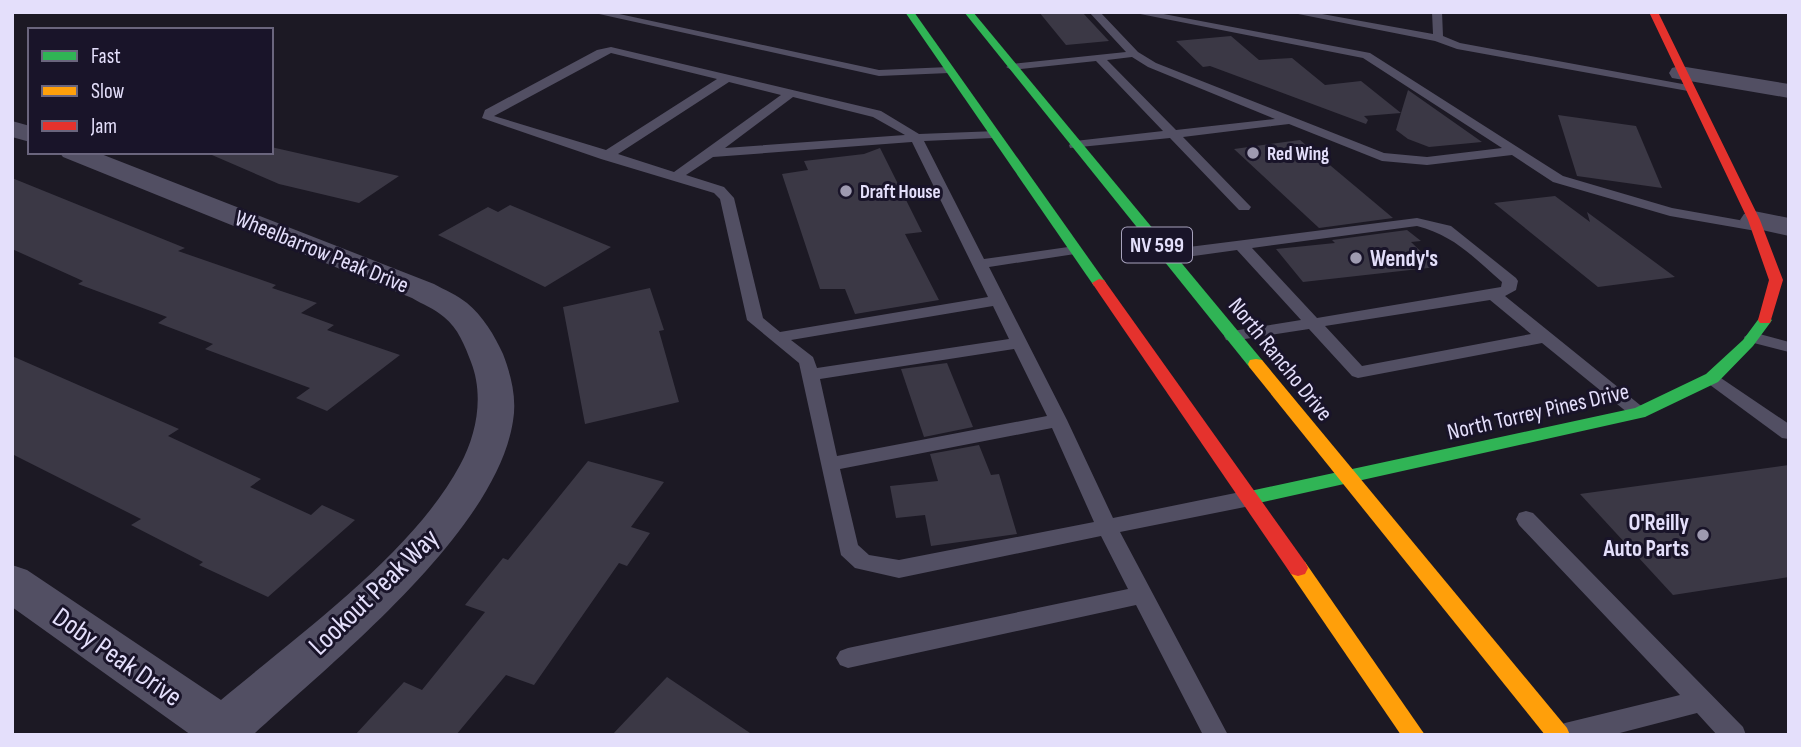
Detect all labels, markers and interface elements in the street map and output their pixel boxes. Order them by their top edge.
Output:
legend [28,28,273,154]
text: Fast [91,44,121,69]
text: Slow [91,79,125,104]
text: Jam [90,114,117,139]
place label: Red Wing [1267,143,1329,166]
marker: Red Wing [1245,145,1261,161]
place label: Draft House [860,181,941,204]
marker: Draft House [838,183,854,199]
street label: Wheelbarrow Peak Drive [231,204,413,300]
road number: NV 599 [1122,228,1192,262]
place label: Wendy's [1370,245,1438,273]
marker: Wendy's [1348,250,1364,266]
street label: North Rancho Drive [1222,292,1338,427]
street label: North Torrey Pines Drive [1445,377,1632,446]
place label: O'Reilly Auto Parts [1603,509,1689,563]
street label: Lookout Peak Way [302,522,446,662]
marker: O'Reilly Auto Parts [1695,527,1711,543]
street label: Doby Peak Drive [46,601,188,714]

